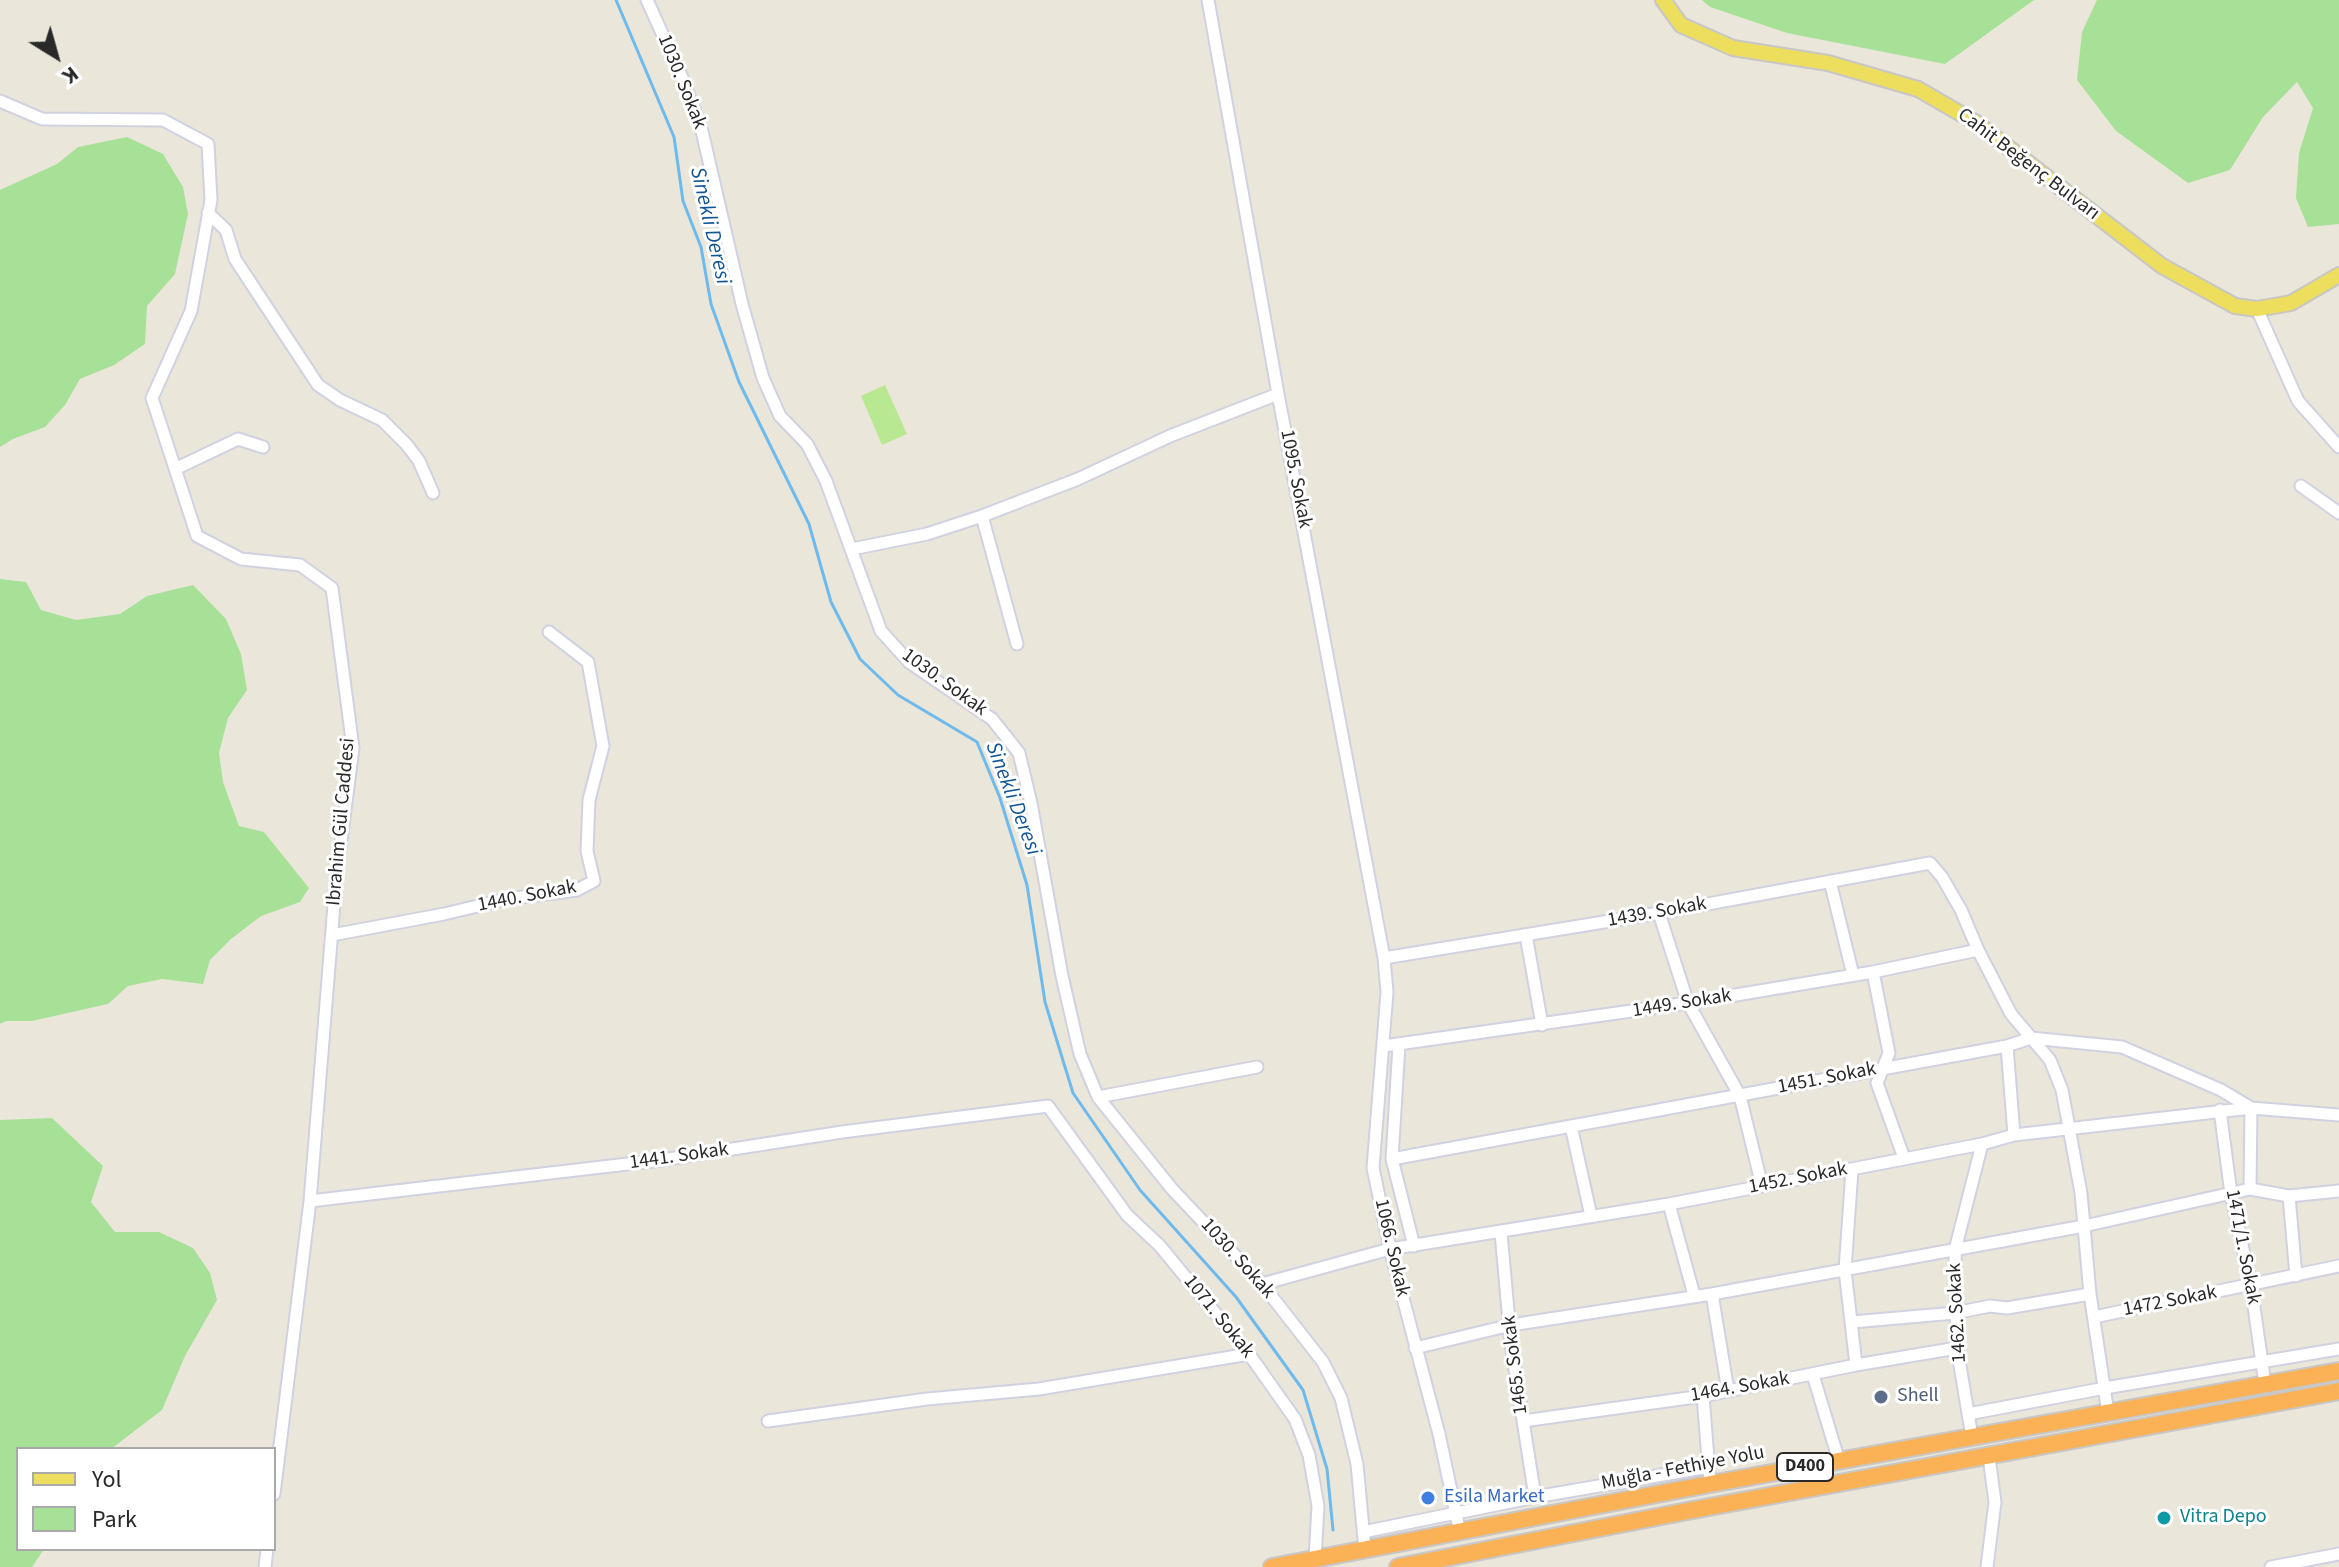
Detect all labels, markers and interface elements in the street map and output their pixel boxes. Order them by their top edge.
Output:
north arrow [16,16,96,96]
street label: 1030. Sokak [651,31,711,133]
text: K [55,58,85,92]
street label: Cahit Beğenç Bulvarı [1952,104,2104,226]
water label: Sinekli Deresi [683,165,735,287]
street label: 1095. Sokak [1274,428,1316,530]
street label: 1030. Sokak [897,644,991,722]
street label: Ibrahim Gül Caddesi [323,737,361,907]
water label: Sinekli Deresi [978,738,1046,860]
street label: 1440. Sokak [476,876,578,918]
street label: 1439. Sokak [1606,893,1708,933]
street label: 1449. Sokak [1631,984,1733,1024]
street label: 1451. Sokak [1776,1058,1878,1100]
street label: 1441. Sokak [628,1138,730,1176]
street label: 1452. Sokak [1747,1158,1849,1200]
street label: 1471/1. Sokak [2219,1187,2265,1307]
street label: 1066. Sokak [1368,1197,1414,1299]
street label: 1030. Sokak [1195,1214,1279,1304]
street label: 1462. Sokak [1943,1262,1973,1364]
street label: 1071. Sokak [1177,1271,1259,1363]
street label: 1472 Sokak [2121,1281,2219,1323]
street label: 1465. Sokak [1498,1314,1534,1416]
street label: 1464. Sokak [1689,1368,1791,1408]
place label: Shell [1897,1385,1939,1409]
marker: Shell [1872,1388,1890,1406]
street label: Muğla - Fethiye Yolu [1599,1441,1767,1497]
legend [16,1447,276,1551]
road number: D400 [1777,1453,1833,1481]
text: Yol [92,1462,122,1497]
place label: Esila Market [1444,1486,1545,1510]
marker: Esila Market [1419,1489,1437,1507]
text: Park [92,1502,137,1537]
place label: Vitra Depo [2180,1506,2267,1530]
marker: Vitra Depo [2155,1509,2173,1527]

